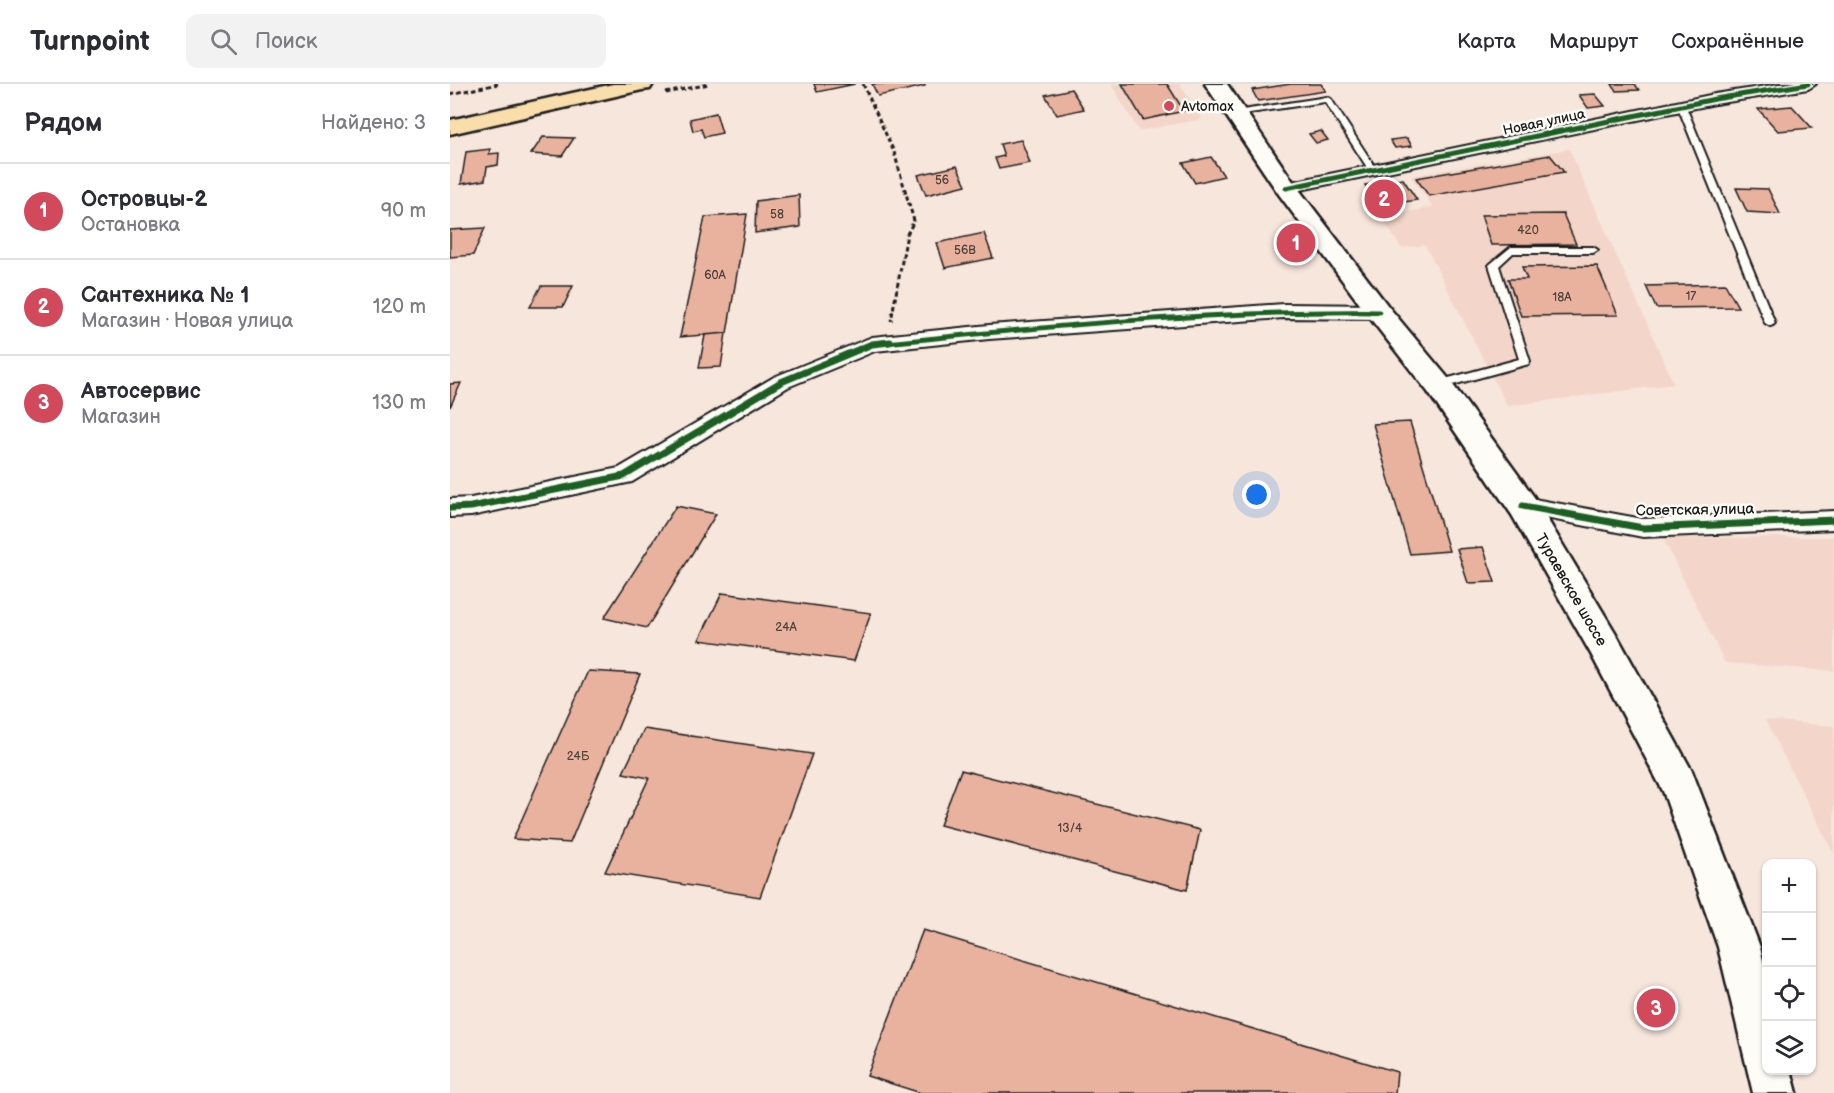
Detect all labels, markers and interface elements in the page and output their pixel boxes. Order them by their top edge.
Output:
search box [186,14,606,68]
text: Turnpoint [30,25,150,58]
icon: search [207,25,240,58]
text: Поиск [255,28,317,55]
text: Карта [1457,29,1516,54]
text: Маршрут [1549,29,1638,54]
text: Сохранённые [1671,29,1804,54]
place label: Avtomax [1181,98,1234,115]
marker: Avtomax [1162,99,1176,113]
street label: Новая улица [1501,105,1587,139]
text: Рядом [24,108,102,139]
text: Найдено: 3 [321,111,426,135]
house number: 56 [935,173,949,188]
pin: 2 [1364,176,1404,222]
text: Островцы-2 [81,186,208,213]
text: 1 [39,199,48,223]
text: 90 m [381,199,426,223]
house number: 58 [770,207,784,222]
text: Остановка [81,213,180,237]
pin: 1 [1276,220,1316,266]
house number: 420 [1517,223,1539,238]
house number: 56В [954,243,976,258]
house number: 60А [704,268,727,283]
text: Сантехника № 1 [81,282,250,309]
house number: 17 [1686,289,1696,304]
house number: 18А [1553,290,1572,305]
text: 2 [38,295,49,319]
text: 120 m [373,295,426,319]
text: Магазин · Новая улица [81,309,293,333]
text: Автосервис [81,378,201,405]
text: 3 [38,391,49,415]
text: 130 m [372,391,426,415]
text: Магазин [81,405,161,429]
your location [1242,480,1271,509]
street label: Советская улица [1635,499,1755,521]
street label: Тураевское шоссе [1531,530,1611,650]
house number: 24А [775,620,797,635]
house number: 24Б [567,749,590,764]
house number: 13/4 [1058,821,1083,836]
map controls [1762,859,1816,1075]
button: + [1762,859,1816,913]
button: − [1762,913,1816,967]
button: locate [1762,967,1816,1021]
pin: 3 [1636,986,1676,1030]
button: layers [1762,1021,1816,1075]

